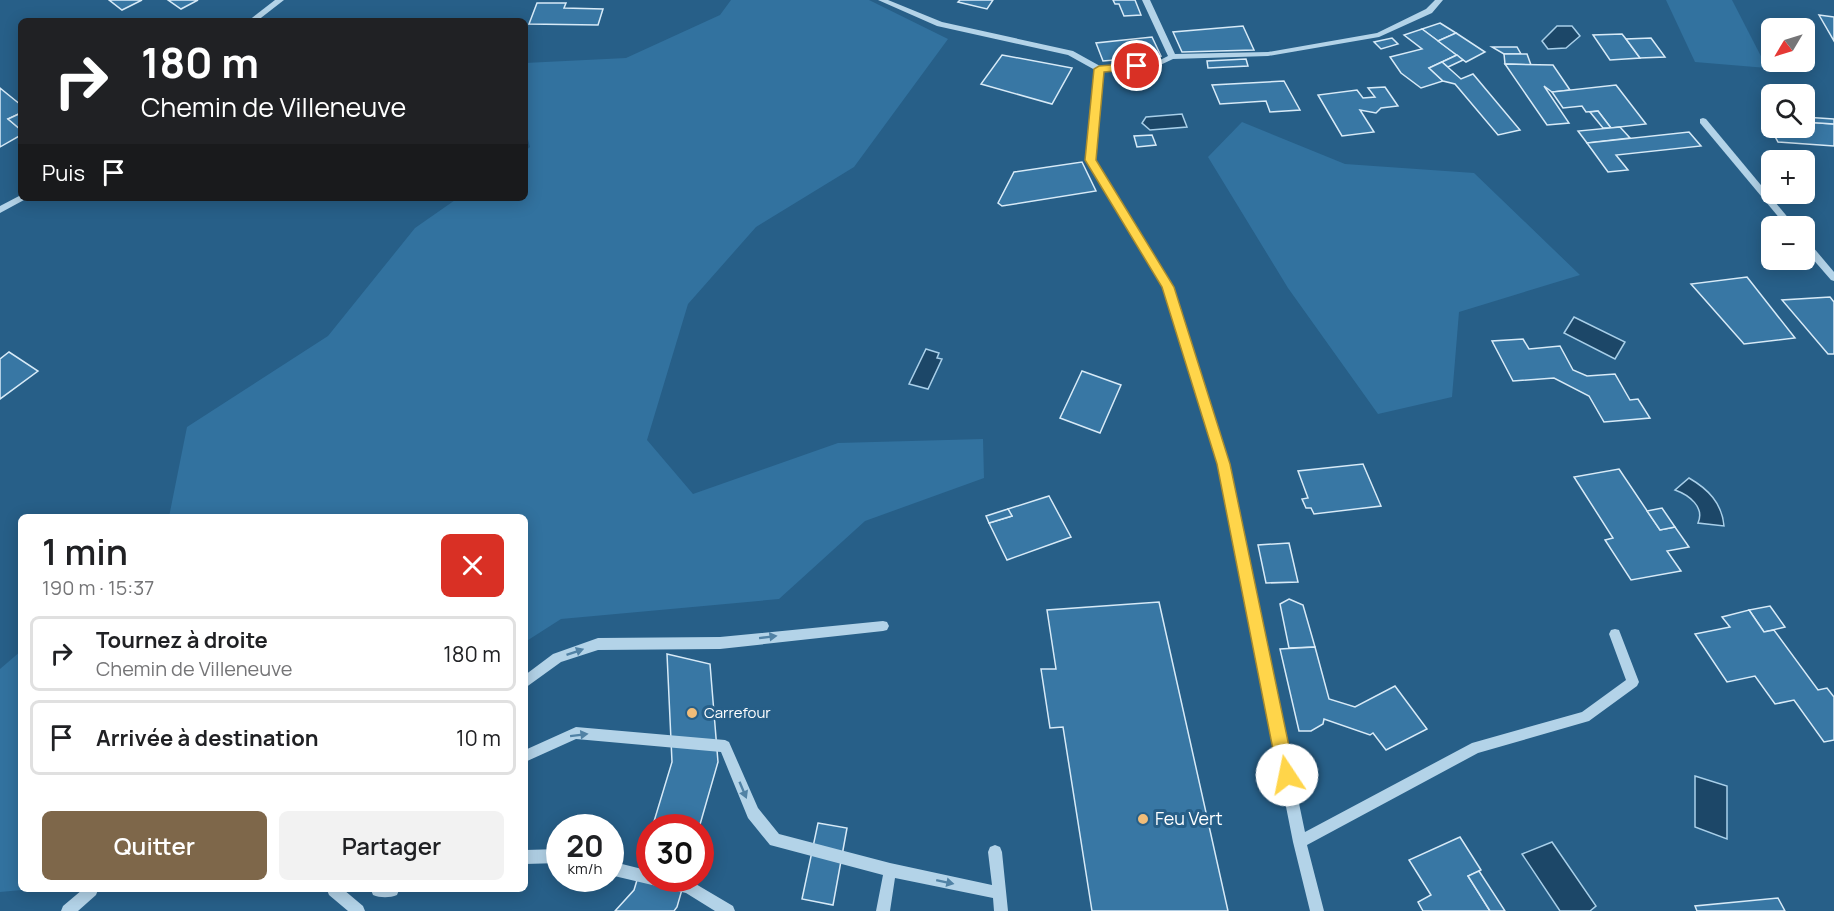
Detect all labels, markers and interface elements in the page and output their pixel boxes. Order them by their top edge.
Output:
north arrow [1761,18,1815,72]
map controls [1761,18,1815,270]
text: 180 m [141,33,259,91]
pin [1111,40,1162,91]
icon: right [42,42,120,120]
icon: arrive [1120,49,1153,82]
button: search [1761,84,1815,138]
text: Chemin de Villeneuve [141,88,406,125]
button: + [1761,150,1815,204]
icon: arrive [97,156,130,189]
text: Puis [42,158,85,188]
button: − [1761,216,1815,270]
text: 1 min [42,527,128,576]
button: close [441,534,504,597]
text: 190 m · 15:37 [42,574,154,601]
text: Tournez à droite [96,625,268,655]
one-way arrow [758,632,777,642]
icon: right [45,637,78,670]
text: 180 m [443,639,501,669]
one-way arrow [566,647,584,656]
text: Chemin de Villeneuve [96,655,293,682]
place label: Carrefour [704,702,771,723]
marker: Carrefour [685,706,699,720]
icon: arrive [45,721,78,754]
text: Arrivée à destination [96,723,319,753]
text: 10 m [456,723,501,753]
one-way arrow [570,730,589,740]
position arrow [1255,743,1319,807]
one-way arrow [738,782,748,800]
place label: Feu Vert [1155,806,1223,830]
button: Quitter [42,811,267,880]
button: Partager [279,811,504,880]
marker: Feu Vert [1136,812,1150,826]
speed limit sign: 30 [636,814,714,892]
text: 20 [566,825,604,866]
text: km/h [568,858,602,879]
one-way arrow [936,877,954,887]

